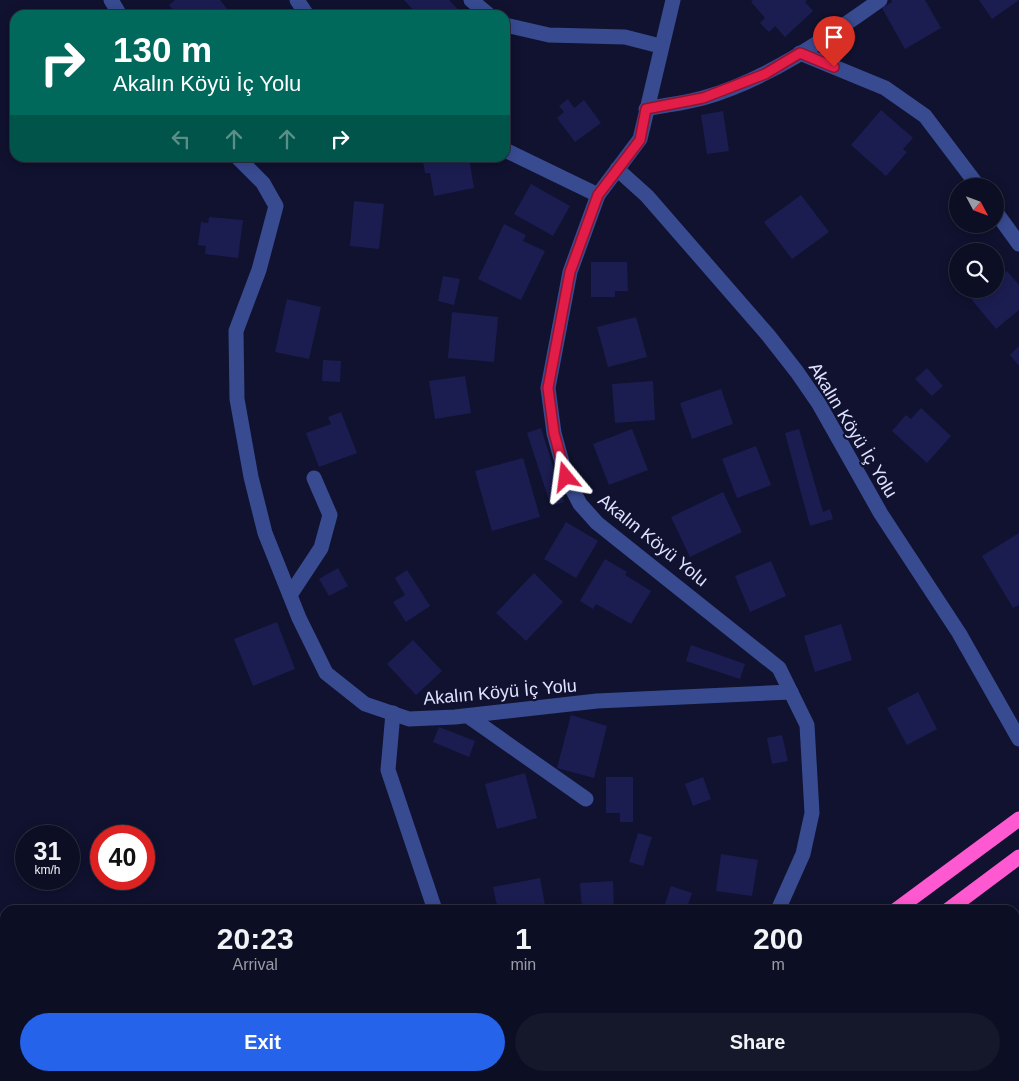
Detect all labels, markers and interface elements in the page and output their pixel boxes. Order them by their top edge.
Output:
pin [813,16,855,67]
icon: arrive [820,23,848,51]
icon: right [30,30,95,95]
text: 130 m [113,30,212,69]
text: Akalın Köyü İç Yolu [113,71,301,96]
icon: left [167,125,195,153]
icon: ahead [220,125,248,153]
icon: ahead [273,125,301,153]
icon: right [326,125,354,153]
north arrow [949,178,1004,232]
map controls [949,178,1004,298]
button: search [949,243,1004,298]
street label: Akalın Köyü İç Yolu [805,359,901,501]
position arrow [539,450,591,502]
street label: Akalın Köyü Yolu [594,490,712,590]
street label: Akalın Köyü İç Yolu [422,675,578,709]
speed limit sign: 40 [90,825,155,890]
text: 31 [34,837,61,865]
text: km/h [34,863,61,877]
text: 20:23 [217,922,294,955]
text: 1 [515,922,532,955]
text: 200 [753,922,803,955]
text: Arrival [233,956,278,973]
text: min [510,956,536,973]
text: m [771,956,785,973]
button: Exit [20,1013,505,1071]
button: Share [515,1013,1000,1071]

